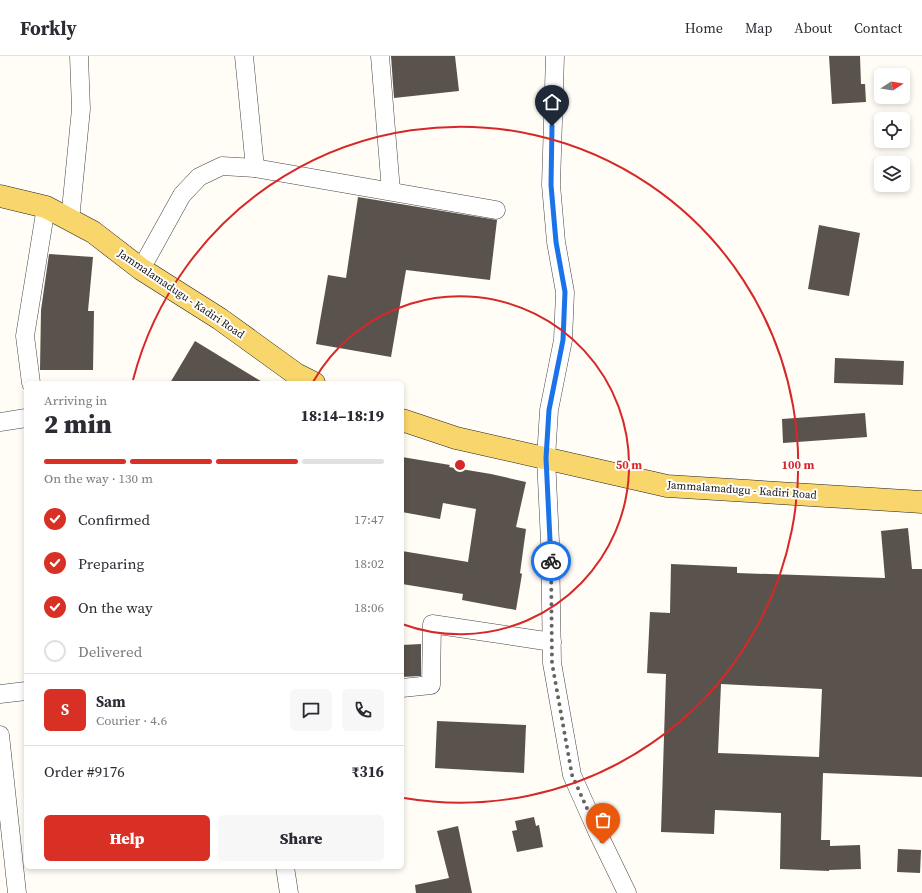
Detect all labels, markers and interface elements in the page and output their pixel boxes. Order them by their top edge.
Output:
text: Forkly [20,15,77,41]
text: Home [685,18,723,38]
text: Map [745,18,772,38]
text: About [794,18,832,38]
text: Contact [854,18,902,38]
north arrow [874,68,910,104]
map controls [874,68,910,192]
pin [535,85,569,126]
icon: home [541,91,563,113]
button: locate [874,112,910,148]
button: layers [874,156,910,192]
street label: Jammalamadugu - Kadiri Road [114,245,248,343]
text: Arriving in [44,392,107,409]
text: 18:14–18:19 [301,405,384,426]
text: 2 min [44,406,112,442]
text: 50 m [616,457,642,473]
text: 100 m [782,457,815,473]
centre of rings [453,458,467,472]
text: On the way · 130 m [44,470,153,487]
street label: Jammalamadugu - Kadiri Road [666,477,818,503]
icon: check [44,508,66,530]
text: Confirmed [78,509,150,530]
text: 17:47 [354,511,384,528]
courier [531,541,571,581]
icon: bike [540,550,562,572]
icon: check [44,552,66,574]
text: Preparing [78,553,144,574]
text: 18:02 [354,555,384,572]
icon: check [44,596,66,618]
text: On the way [78,597,153,618]
text: 18:06 [354,599,384,616]
text: Delivered [78,641,142,662]
button: chat [290,689,332,731]
button: phone [342,689,384,731]
text: Sam [96,691,126,712]
text: S [61,699,69,720]
text: Courier · 4.6 [96,712,167,729]
text: Order #9176 [44,761,125,782]
text: ₹316 [351,761,384,782]
pin [586,803,620,844]
icon: bag [592,809,614,831]
button: Help [44,815,210,861]
button: Share [218,815,384,861]

